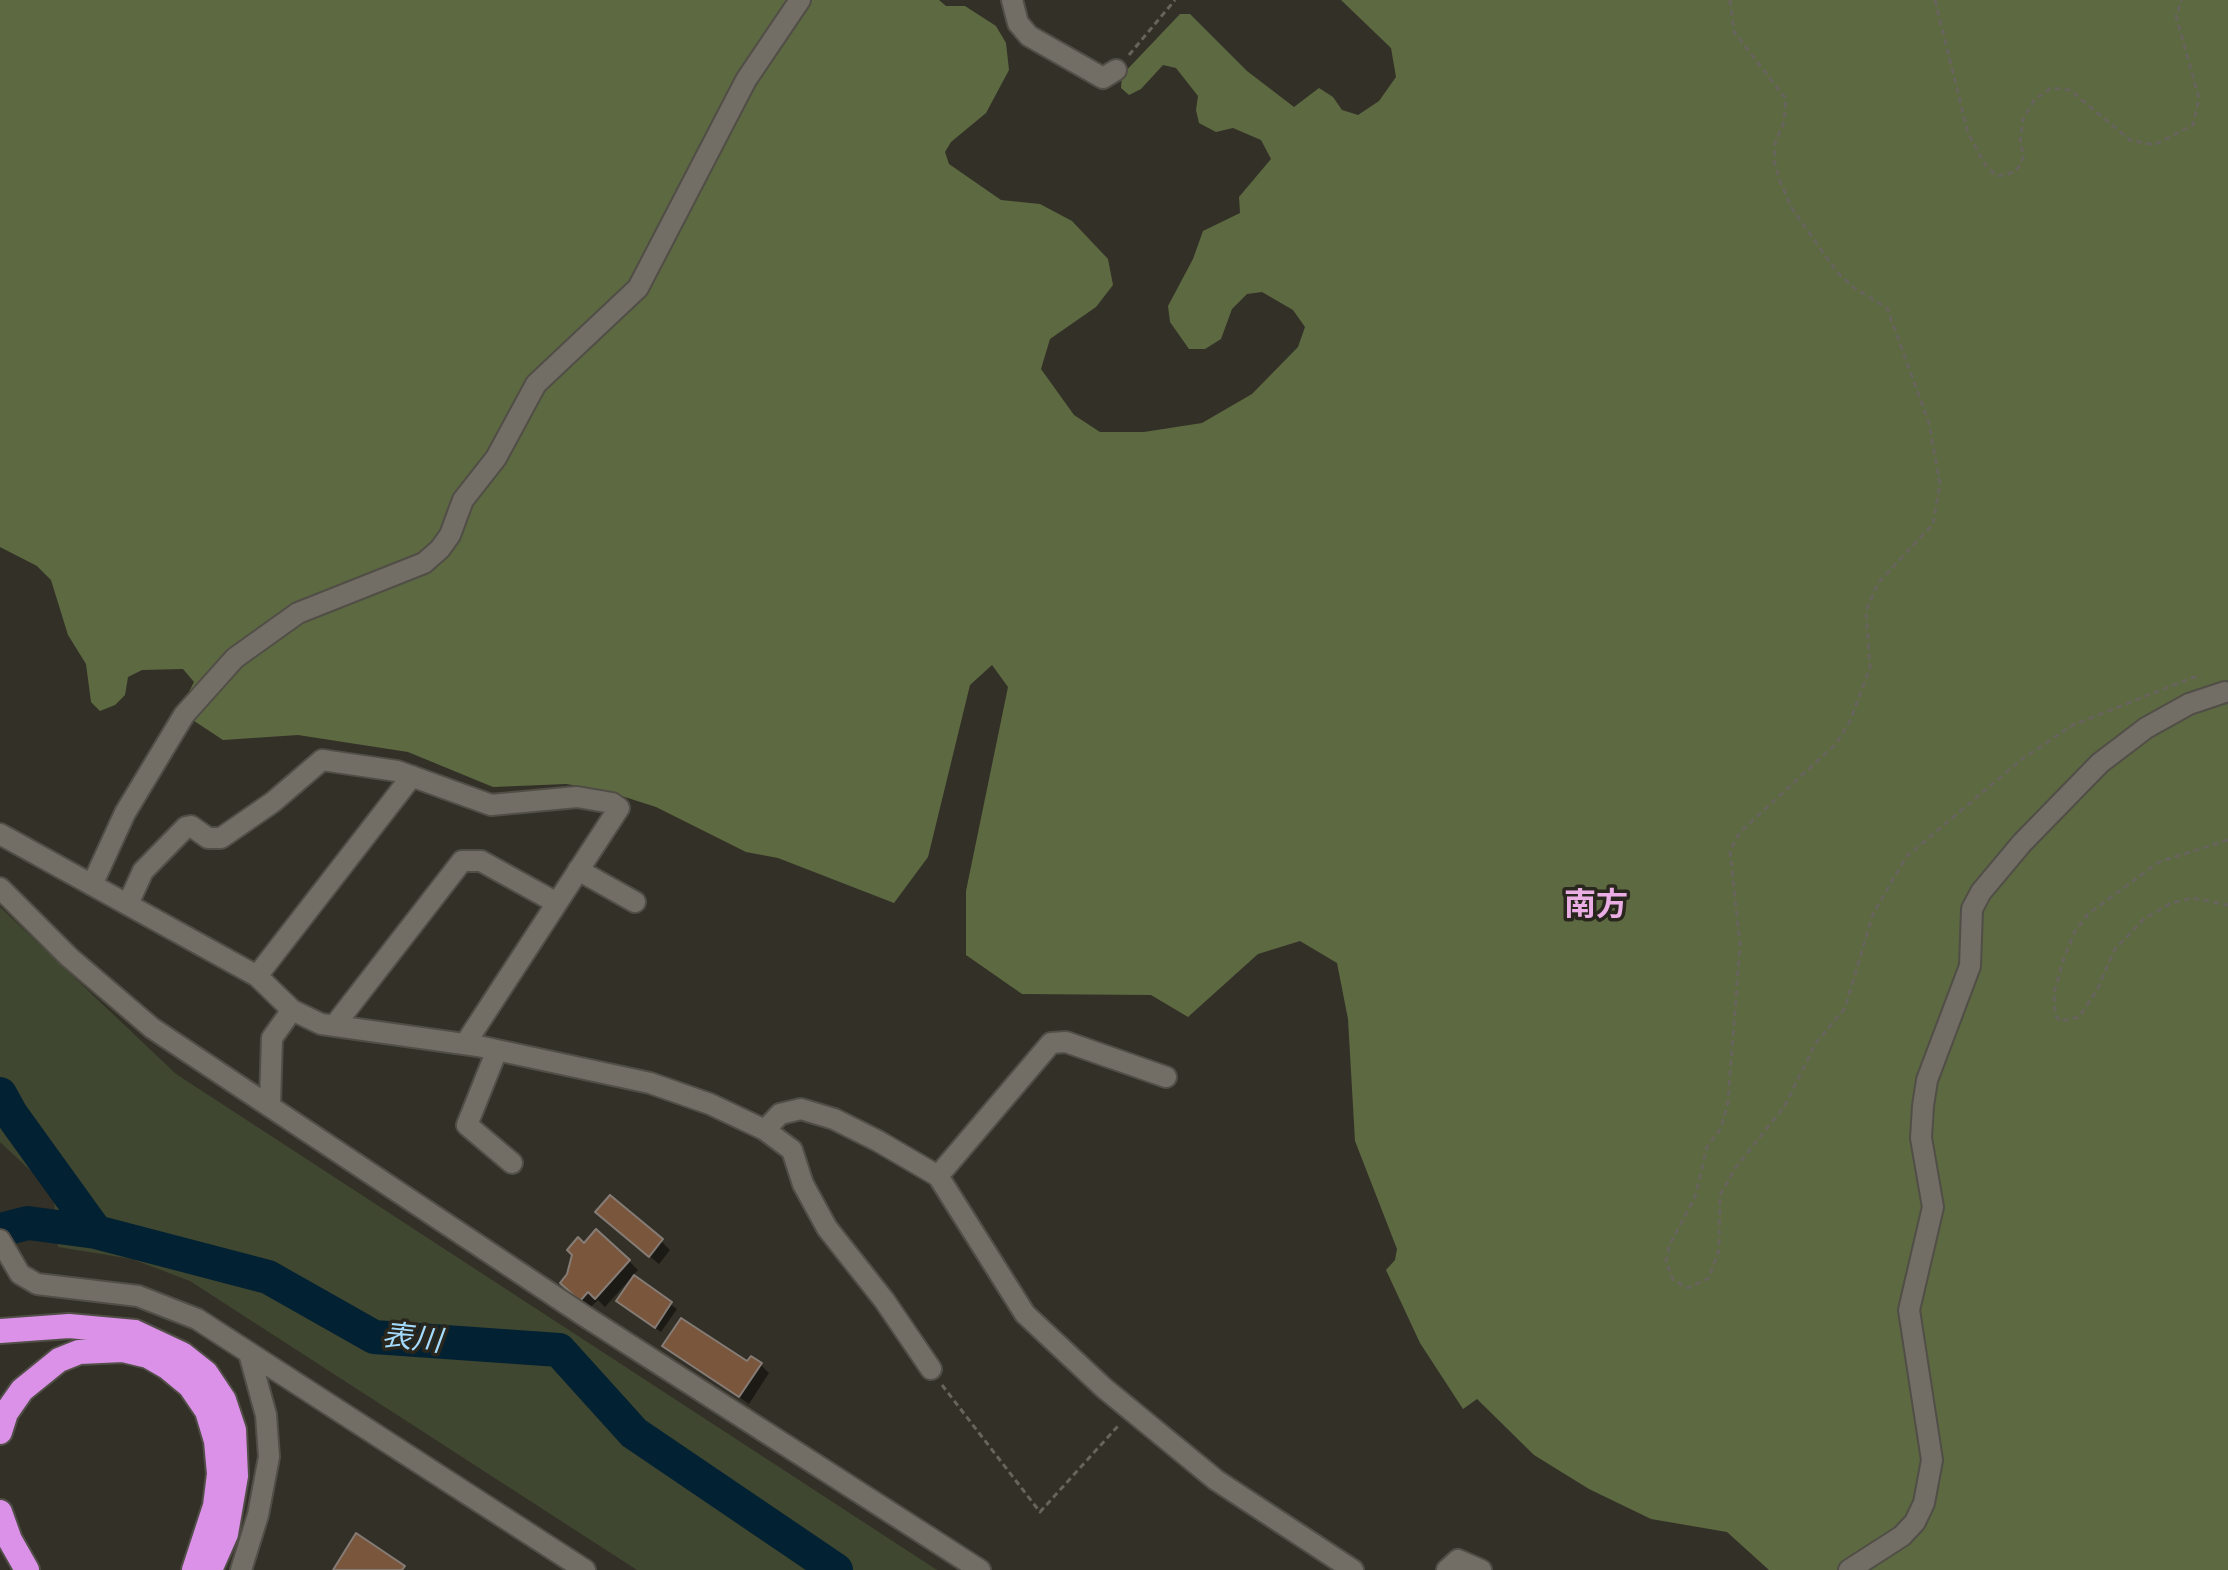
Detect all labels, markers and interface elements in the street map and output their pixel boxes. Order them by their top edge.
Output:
district label: 南方 [1564,885,1628,923]
water label: 表川 [380,1317,444,1359]

